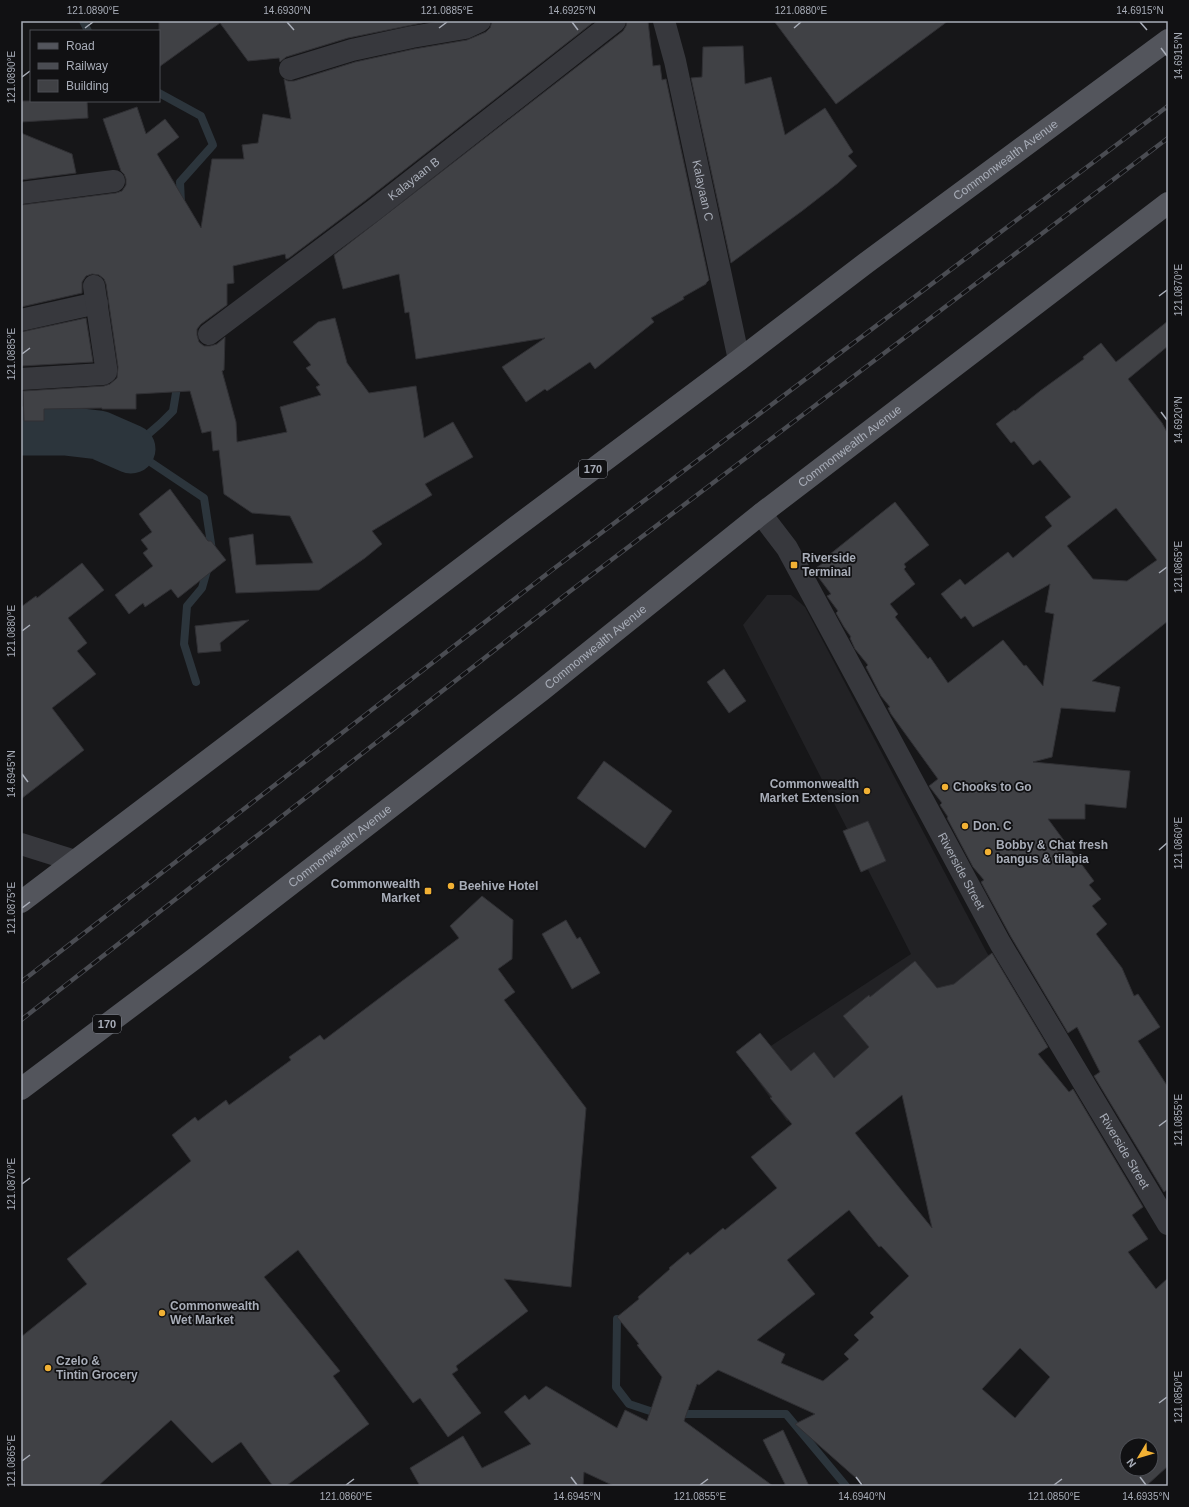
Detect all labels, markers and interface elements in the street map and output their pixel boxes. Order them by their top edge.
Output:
text: 121.0890°E [67,5,120,16]
text: 14.6930°N [263,5,311,16]
text: 121.0885°E [421,5,474,16]
text: 14.6925°N [548,5,596,16]
text: 121.0880°E [775,5,828,16]
text: 14.6915°N [1116,5,1164,16]
legend [30,30,160,102]
text: 14.6915°N [1173,32,1184,80]
text: Road [66,39,95,53]
text: 121.0890°E [6,50,17,103]
text: Railway [66,59,108,73]
text: Building [66,79,109,93]
street label: Commonwealth Avenue [951,116,1061,203]
street label: Kalayaan B [385,154,442,203]
street label: Kalayaan C [689,159,716,223]
text: 121.0870°E [1173,263,1184,316]
text: 121.0885°E [6,327,17,380]
text: 14.6920°N [1173,396,1184,444]
street label: Commonwealth Avenue [795,402,905,490]
road number: 170 [579,460,607,478]
text: 121.0865°E [1173,540,1184,593]
place label: Riverside Terminal [802,551,856,579]
marker: Riverside Terminal [789,560,799,570]
street label: Commonwealth Avenue [542,602,650,692]
text: 121.0880°E [6,604,17,657]
text: 14.6945°N [6,750,17,798]
place label: Commonwealth Market Extension [760,777,859,805]
place label: Chooks to Go [953,780,1032,794]
marker: Chooks to Go [940,782,950,792]
marker: Commonwealth Market Extension [862,786,872,796]
street label: Commonwealth Avenue [286,802,395,890]
text: 121.0860°E [1173,816,1184,869]
place label: Don. C [973,819,1012,833]
marker: Don. C [960,821,970,831]
street label: Riverside Street [935,830,988,913]
place label: Bobby & Chat fresh bangus & tilapia [996,838,1108,866]
marker: Bobby & Chat fresh bangus & tilapia [983,847,993,857]
place label: Commonwealth Market [331,877,420,905]
place label: Beehive Hotel [459,879,538,893]
text: 121.0875°E [6,881,17,934]
marker: Beehive Hotel [446,881,456,891]
marker: Commonwealth Market [423,886,433,896]
road number: 170 [93,1015,121,1033]
text: 121.0855°E [1173,1093,1184,1146]
street label: Riverside Street [1096,1111,1153,1192]
text: 121.0870°E [6,1157,17,1210]
place label: Commonwealth Wet Market [170,1299,259,1327]
marker: Commonwealth Wet Market [157,1308,167,1318]
place label: Czelo & Tintin Grocery [56,1354,138,1382]
marker: Czelo & Tintin Grocery [43,1363,53,1373]
text: 121.0850°E [1173,1370,1184,1423]
text: 121.0865°E [6,1434,17,1487]
north arrow [1119,1437,1159,1477]
text: N [1124,1456,1138,1470]
text: 121.0860°E [320,1491,373,1502]
text: 14.6945°N [553,1491,601,1502]
text: 121.0855°E [674,1491,727,1502]
text: 14.6940°N [838,1491,886,1502]
text: 121.0850°E [1028,1491,1081,1502]
text: 14.6935°N [1122,1491,1170,1502]

